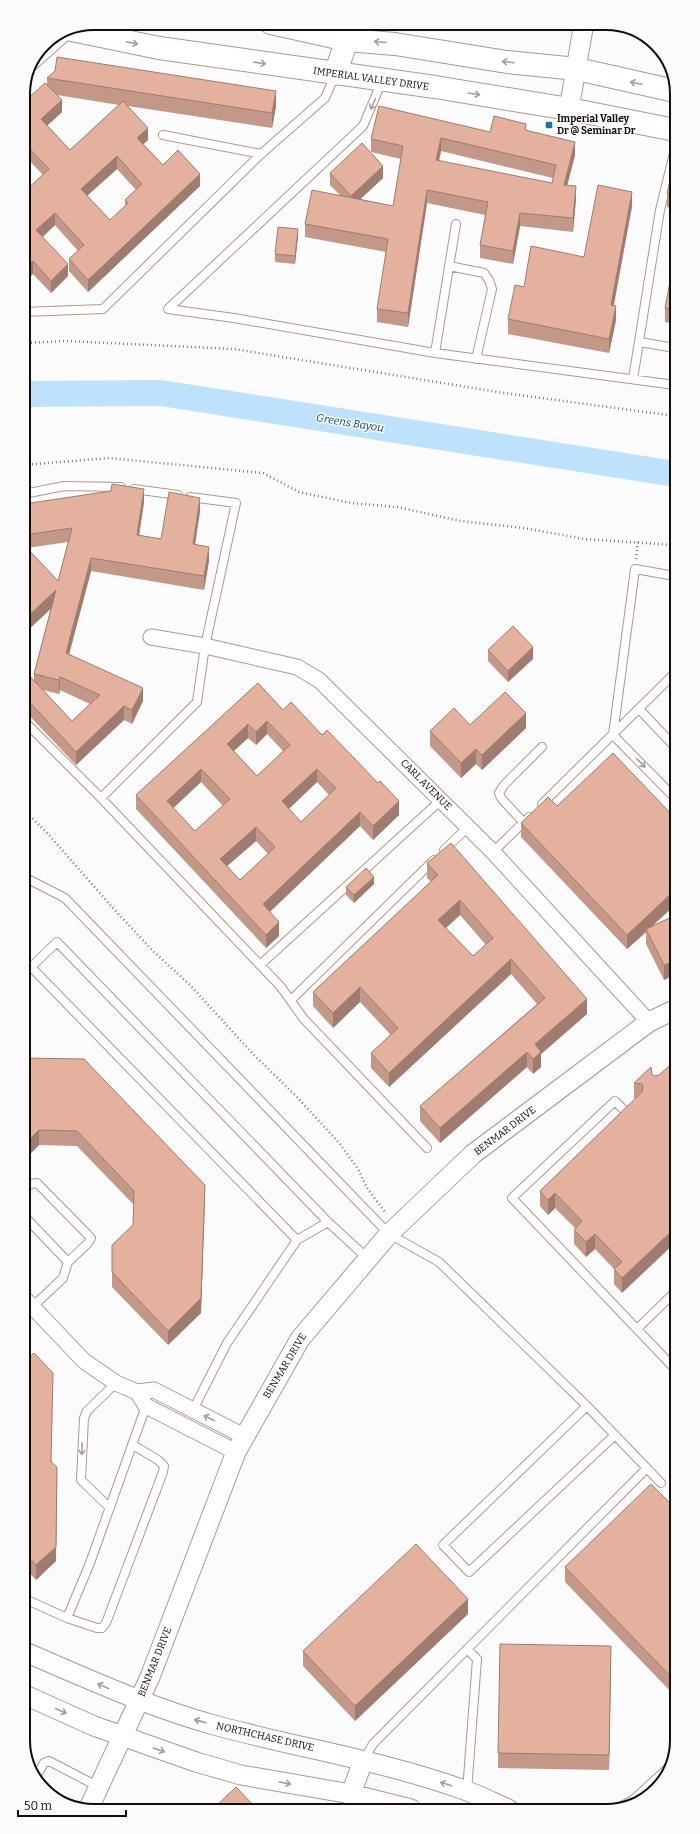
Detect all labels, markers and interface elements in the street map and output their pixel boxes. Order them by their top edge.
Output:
one-way arrow [125,39,138,47]
one-way arrow [374,39,387,46]
one-way arrow [502,58,515,66]
one-way arrow [253,59,266,67]
street label: IMPERIAL VALLEY DRIVE [312,65,430,93]
one-way arrow [630,78,643,86]
one-way arrow [467,90,480,98]
one-way arrow [369,97,376,109]
place label: Imperial Valley Dr @ Seminar Dr [557,113,636,137]
marker: Imperial Valley Dr @ Seminar Dr [544,120,554,130]
water label: Greens Bayou [315,411,385,435]
street label: CARL AVENUE [398,757,454,813]
one-way arrow [636,758,646,768]
street label: BENMAR DRIVE [472,1104,538,1158]
street label: BENMAR DRIVE [261,1331,309,1401]
one-way arrow [203,1414,215,1421]
one-way arrow [79,1442,86,1455]
street label: BENMAR DRIVE [136,1625,174,1699]
one-way arrow [98,1681,110,1689]
one-way arrow [55,1708,67,1715]
one-way arrow [193,1717,206,1724]
street label: NORTHCHASE DRIVE [215,1720,315,1754]
one-way arrow [153,1746,165,1754]
one-way arrow [278,1779,291,1787]
one-way arrow [440,1780,453,1787]
scale bar [18,1792,126,1818]
text: 50 m [24,1799,53,1813]

